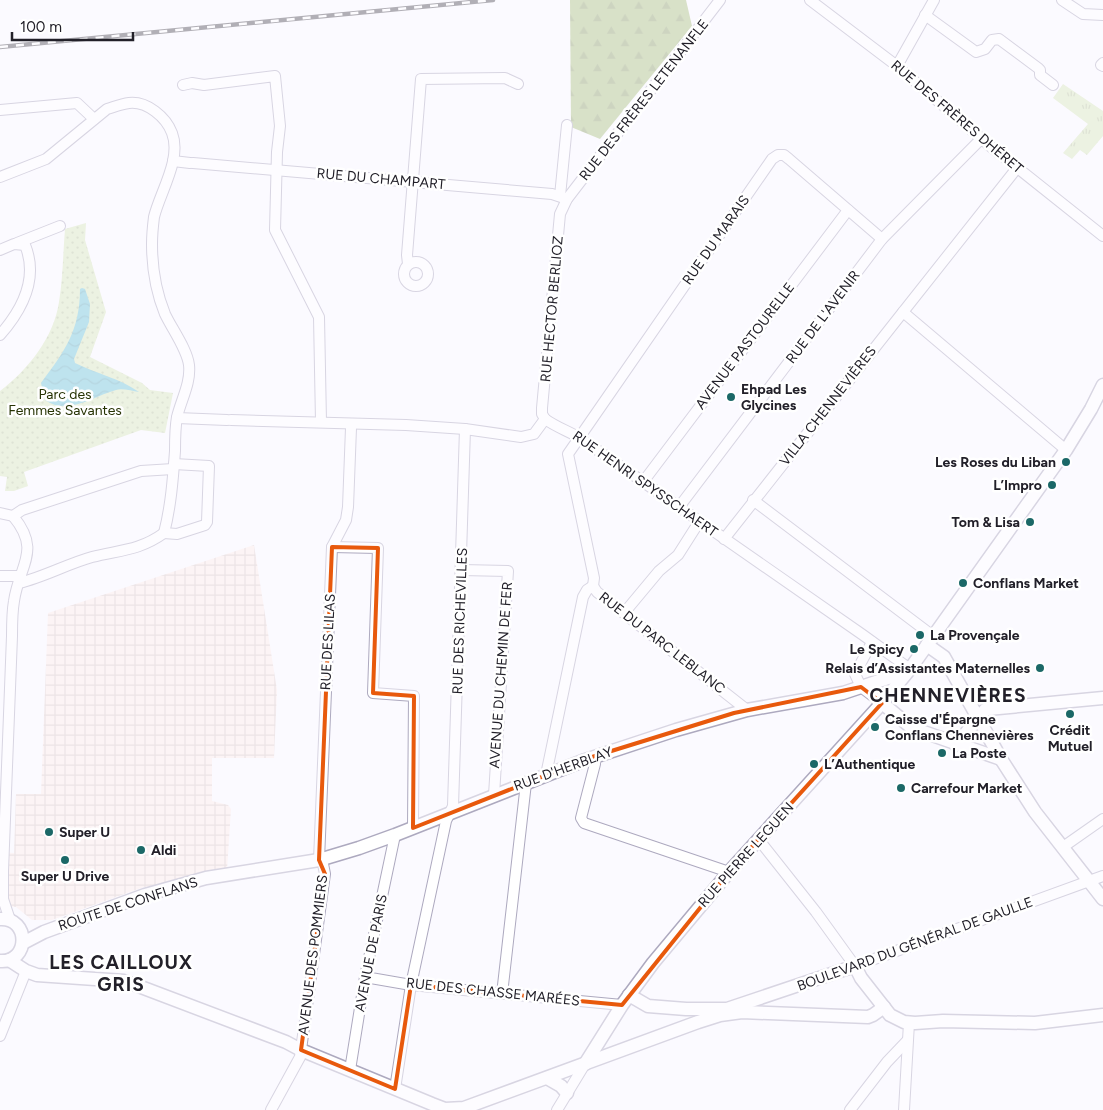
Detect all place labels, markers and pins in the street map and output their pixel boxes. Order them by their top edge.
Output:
place label: Ehpad Les Glycines [741,381,807,414]
marker: Ehpad Les Glycines [725,391,737,403]
place label: Les Roses du Liban [935,454,1056,471]
marker: Les Roses du Liban [1060,456,1072,468]
place label: L’Impro [993,477,1042,494]
marker: L’Impro [1046,479,1058,491]
place label: Tom & Lisa [952,514,1020,531]
marker: Tom & Lisa [1024,516,1036,528]
place label: Conflans Market [973,575,1079,592]
marker: Conflans Market [957,577,969,589]
place label: La Provençale [930,627,1020,644]
marker: La Provençale [914,629,926,641]
place label: Le Spicy [849,641,905,658]
marker: Le Spicy [908,643,920,655]
place label: Relais d’Assistantes Maternelles [825,660,1030,677]
marker: Relais d’Assistantes Maternelles [1034,662,1046,674]
marker: Crédit Mutuel [1064,708,1076,720]
place label: Caisse d'Épargne Conflans Chennevières [885,711,1034,744]
marker: Caisse d'Épargne Conflans Chennevières [869,721,881,733]
place label: Crédit Mutuel [1048,722,1092,755]
place label: La Poste [952,745,1007,762]
marker: La Poste [936,747,948,759]
place label: L’Authentique [824,756,915,773]
marker: L’Authentique [808,758,820,770]
place label: Carrefour Market [911,780,1023,797]
marker: Carrefour Market [895,782,907,794]
place label: Super U [59,824,110,841]
marker: Super U [43,826,55,838]
place label: Aldi [151,842,176,859]
marker: Aldi [135,844,147,856]
marker: Super U Drive [59,854,71,866]
place label: Super U Drive [21,868,110,885]

